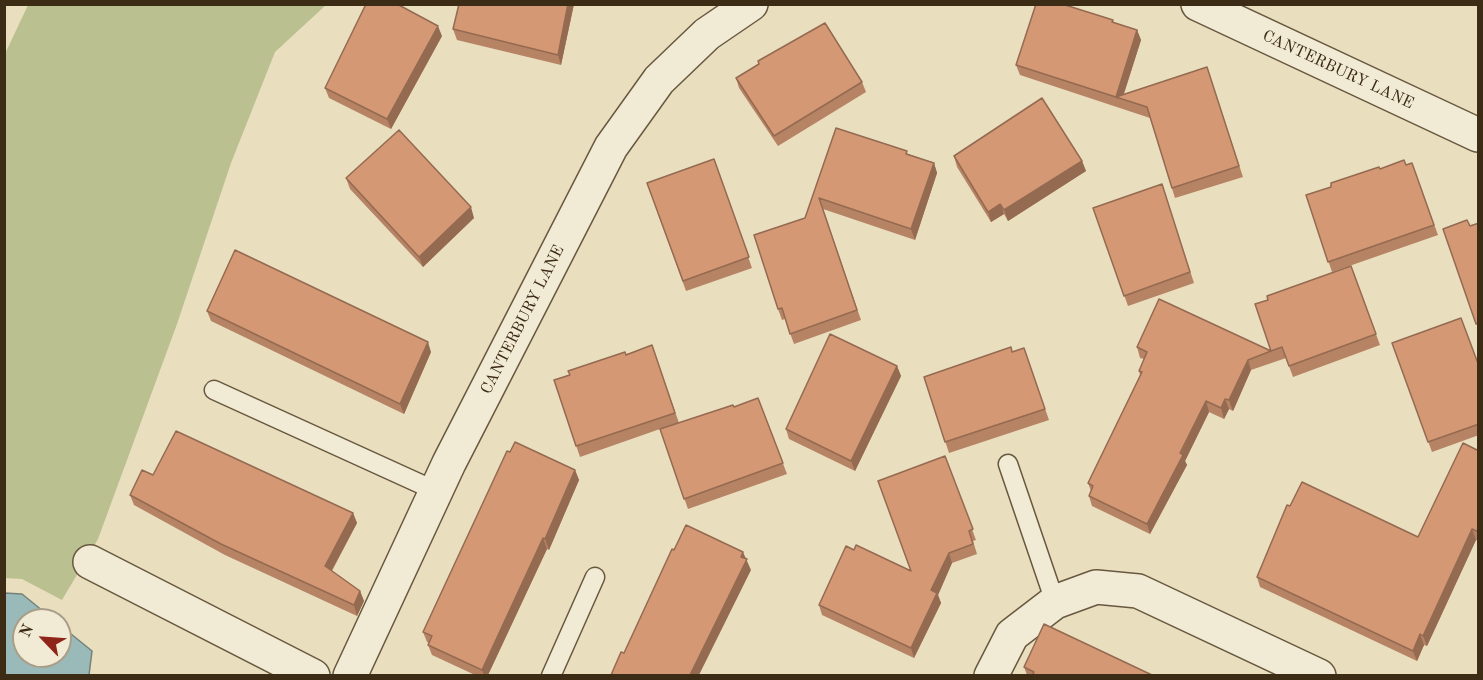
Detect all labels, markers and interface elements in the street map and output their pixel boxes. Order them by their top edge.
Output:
street label: CANTERBURY LANE [1259,26,1417,114]
street label: CANTERBURY LANE [477,242,569,398]
north arrow [12,608,72,668]
text: N [18,622,37,640]

